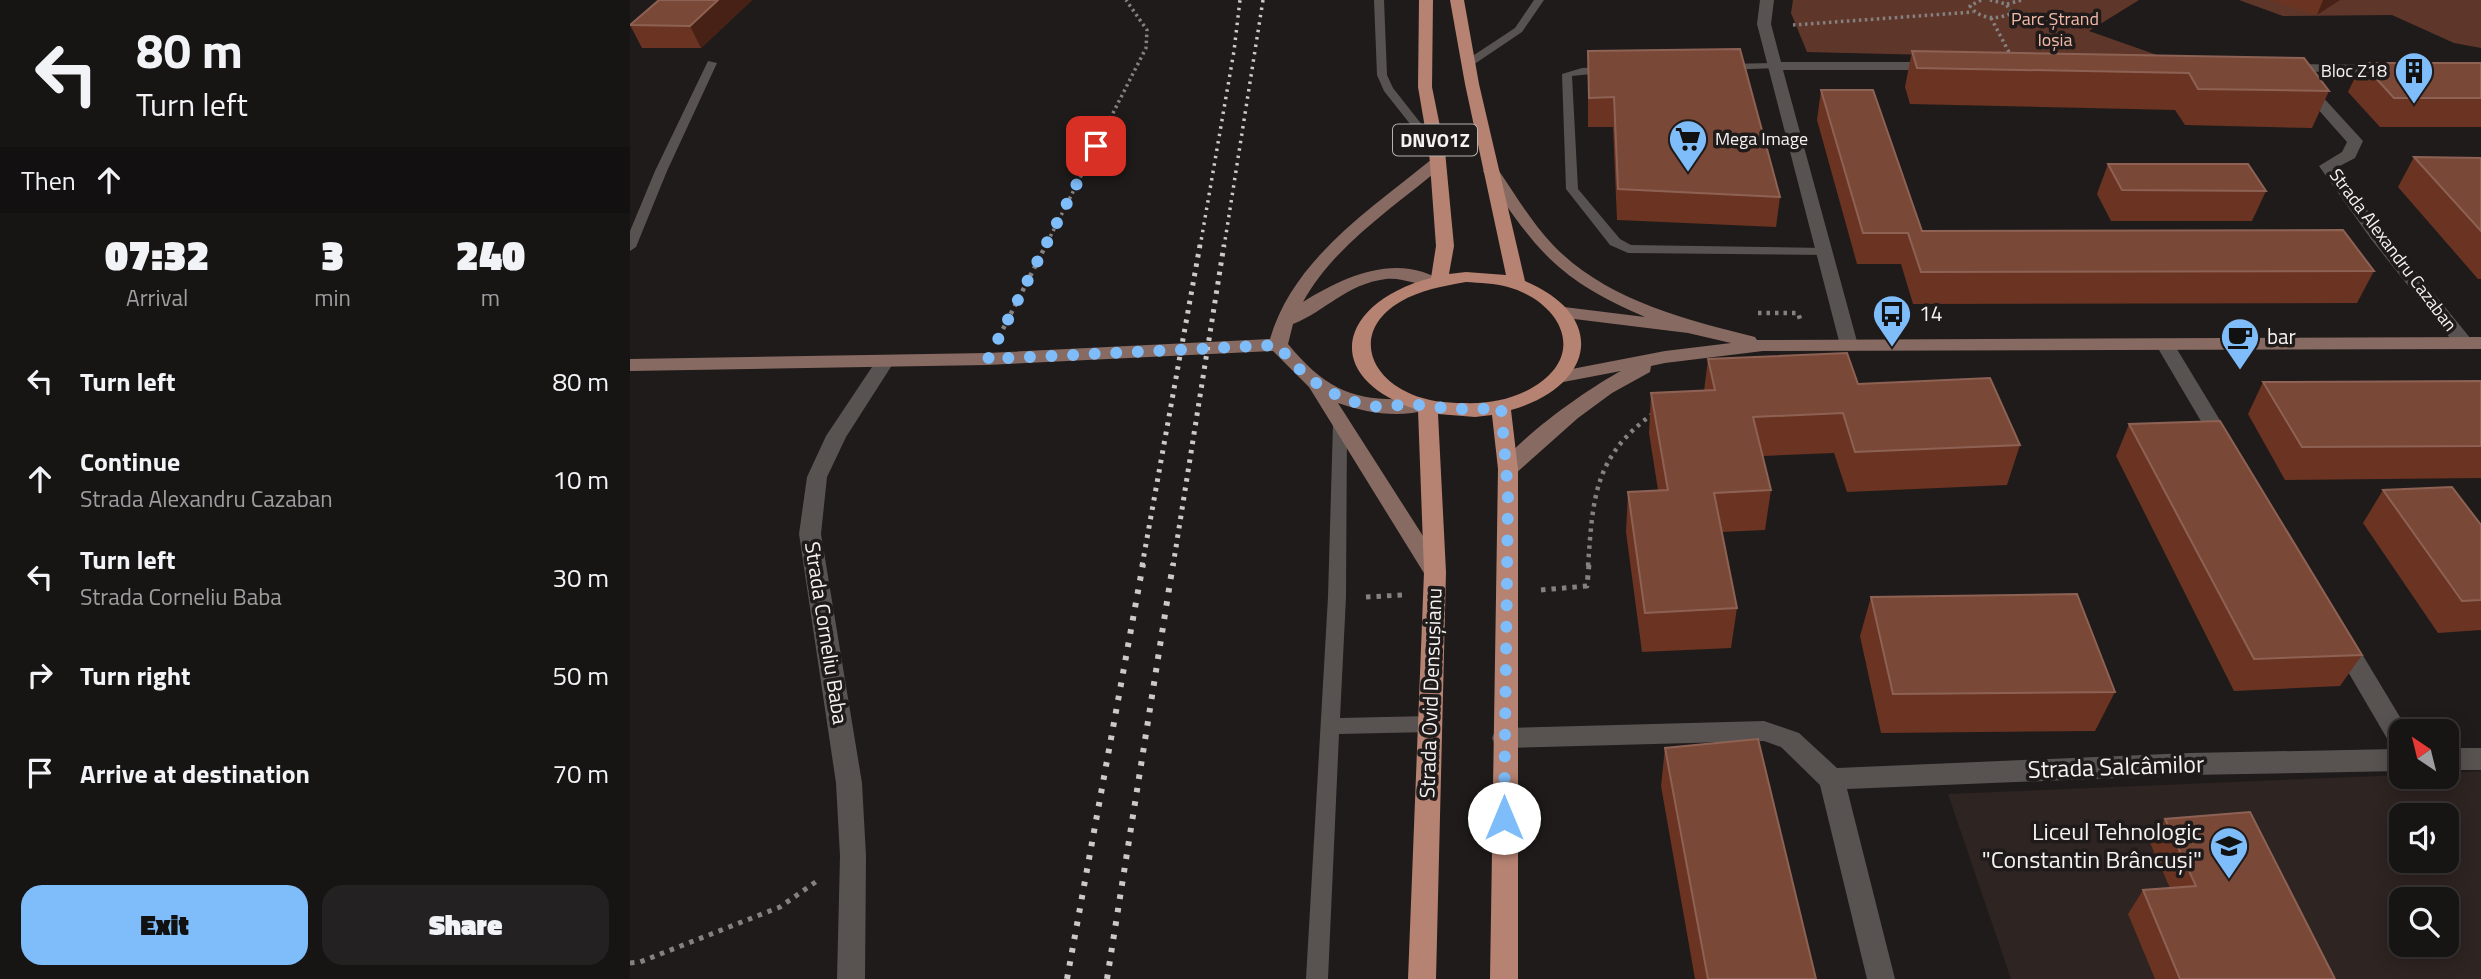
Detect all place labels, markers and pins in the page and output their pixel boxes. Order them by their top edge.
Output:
building icon: Bloc Z18 [2393,50,2435,105]
place label: Bloc Z18 [2321,57,2387,84]
pin [1066,116,1126,176]
supermarket icon: Mega Image [1667,118,1709,173]
place label: Mega Image [1715,125,1808,152]
bus stop icon: 14 [1871,293,1913,348]
place label: 14 [1919,297,1943,329]
cafe icon: bar [2219,316,2261,371]
place label: bar [2267,320,2296,352]
place label: Liceul Tehnologic "Constantin Brâncuși" [1982,813,2202,877]
school or university icon: Liceul Tehnologic "Constantin Brâncuși" [2208,825,2250,880]

